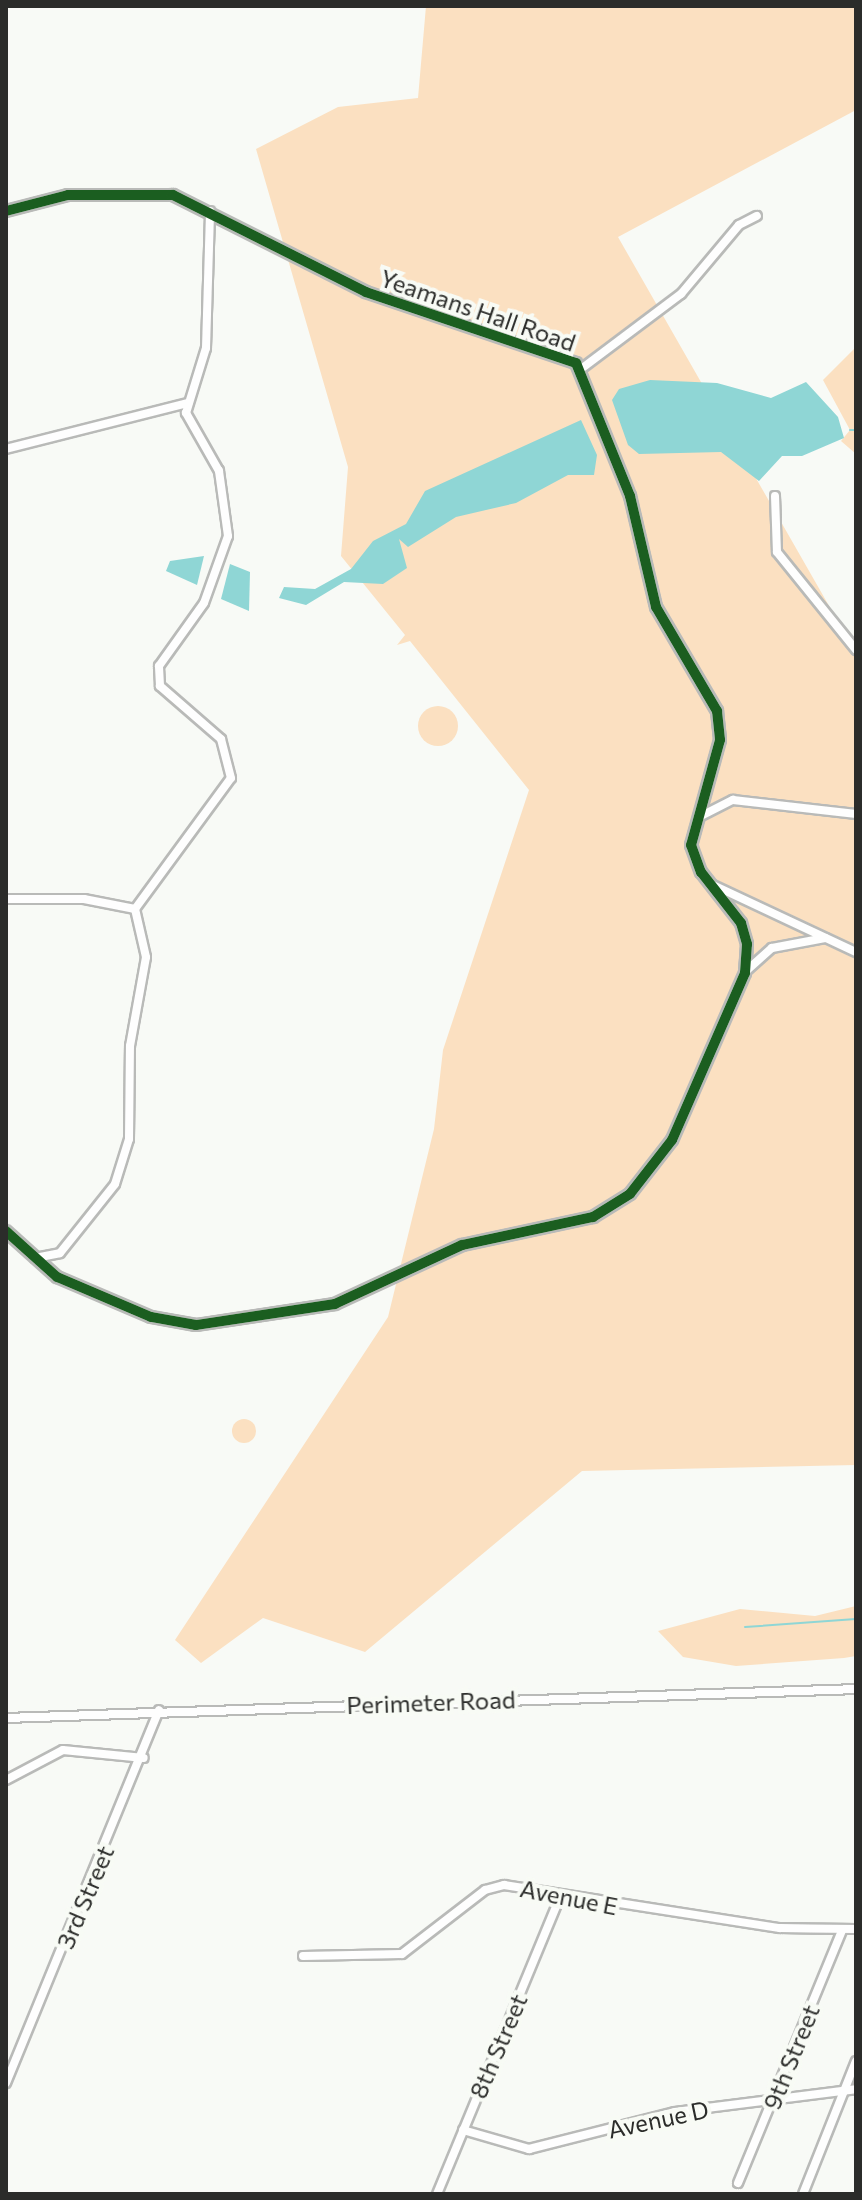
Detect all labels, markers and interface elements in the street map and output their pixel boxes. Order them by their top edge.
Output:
street label: Yeamans Hall Road [377,263,579,357]
street label: Perimeter Road [346,1685,516,1719]
street label: 3rd Street [50,1841,120,1953]
street label: Avenue E [518,1873,620,1921]
street label: 8th Street [463,1989,533,2103]
street label: 9th Street [757,2000,825,2114]
street label: Avenue D [605,2094,711,2144]

